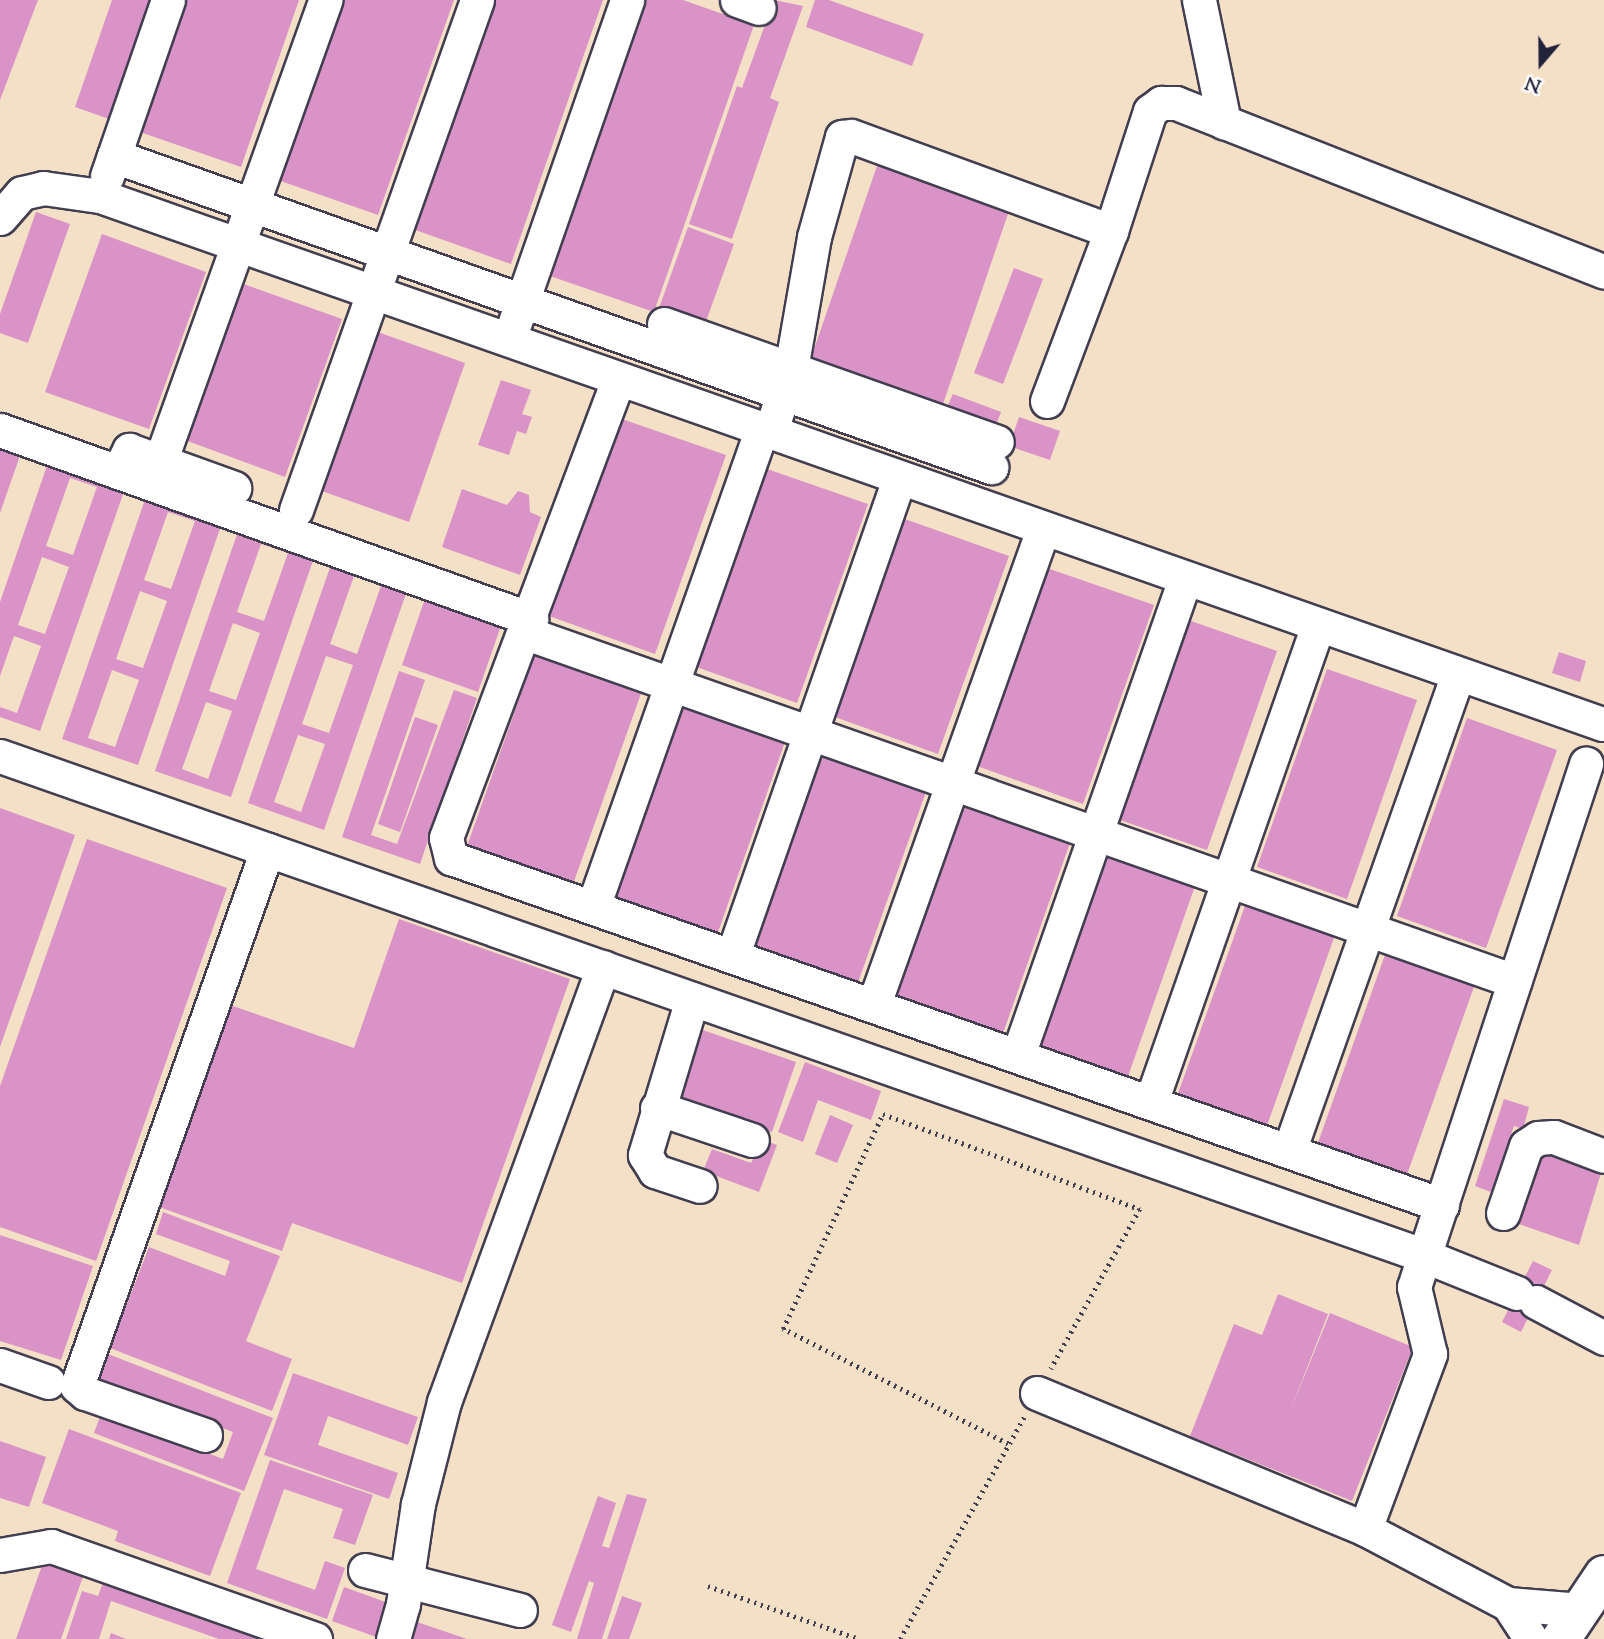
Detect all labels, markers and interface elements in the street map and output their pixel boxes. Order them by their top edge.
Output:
north arrow [1506,28,1576,98]
text: N [1522,68,1545,98]

